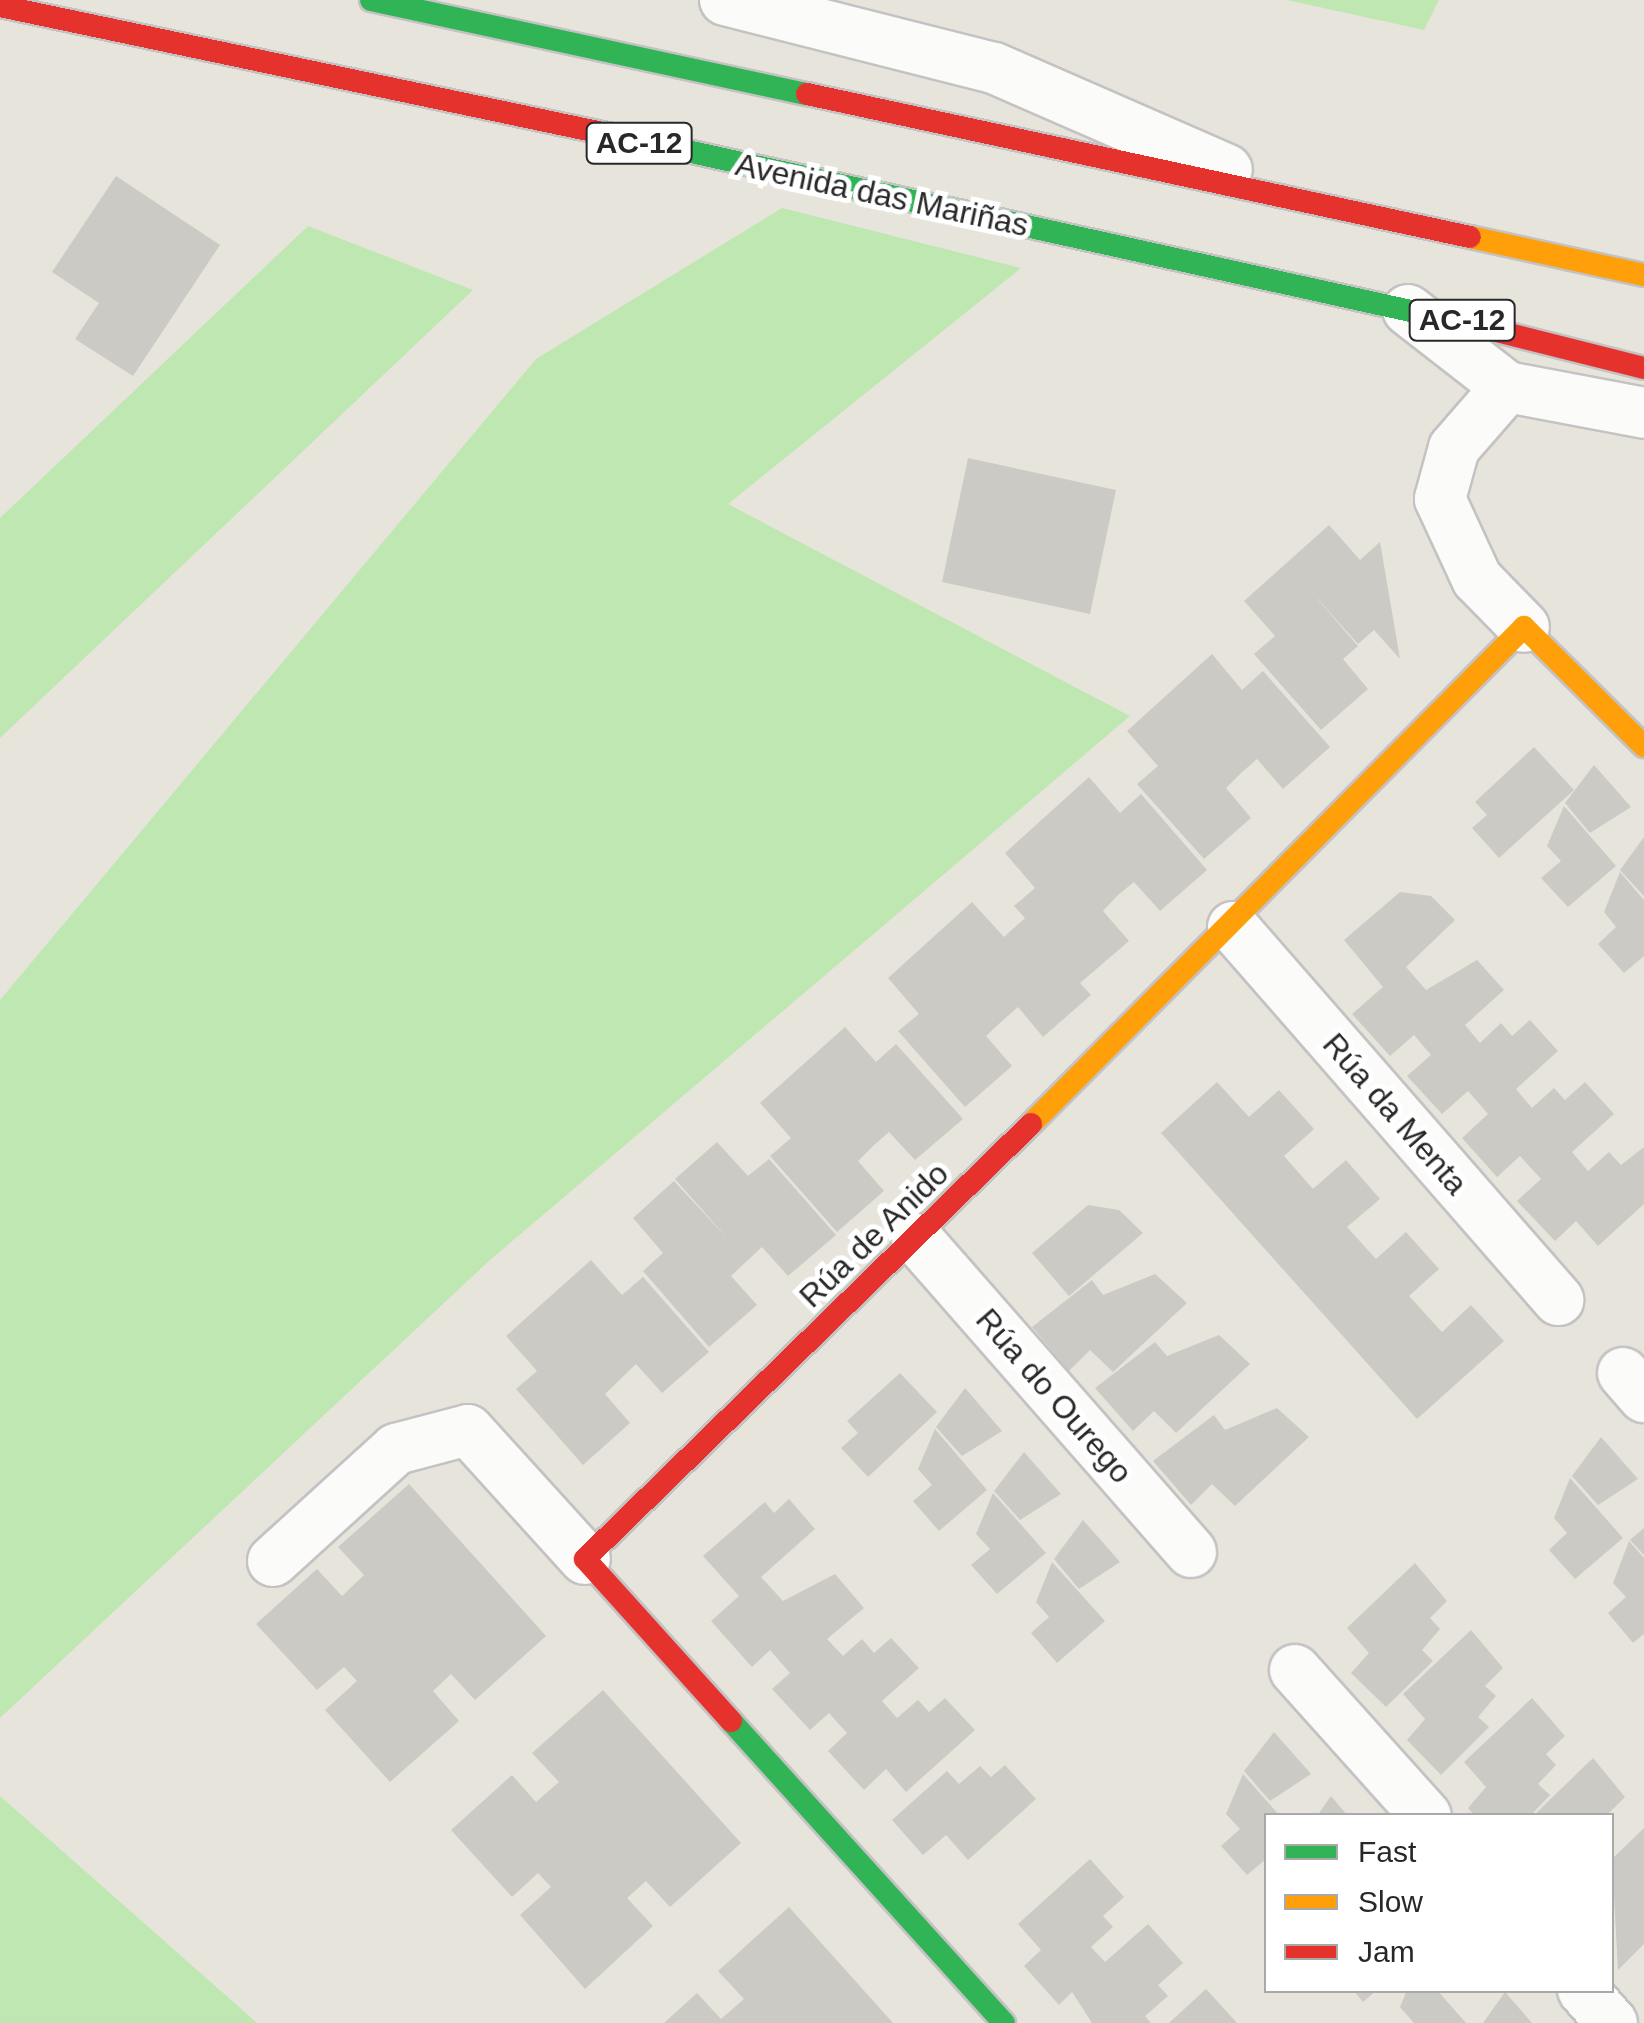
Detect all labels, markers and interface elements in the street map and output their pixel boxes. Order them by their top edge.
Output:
road number: AC-12 [584,118,694,168]
street label: Avenida das Mariñas [732,145,1032,245]
road number: AC-12 [1407,295,1517,345]
street label: Rúa da Menta [1315,1026,1475,1202]
street label: Rúa de Anido [791,1154,957,1316]
street label: Rúa do Ourego [968,1301,1140,1491]
legend [1264,1813,1614,1993]
text: Fast [1358,1835,1416,1868]
text: Slow [1358,1885,1423,1918]
text: Jam [1358,1935,1415,1968]

